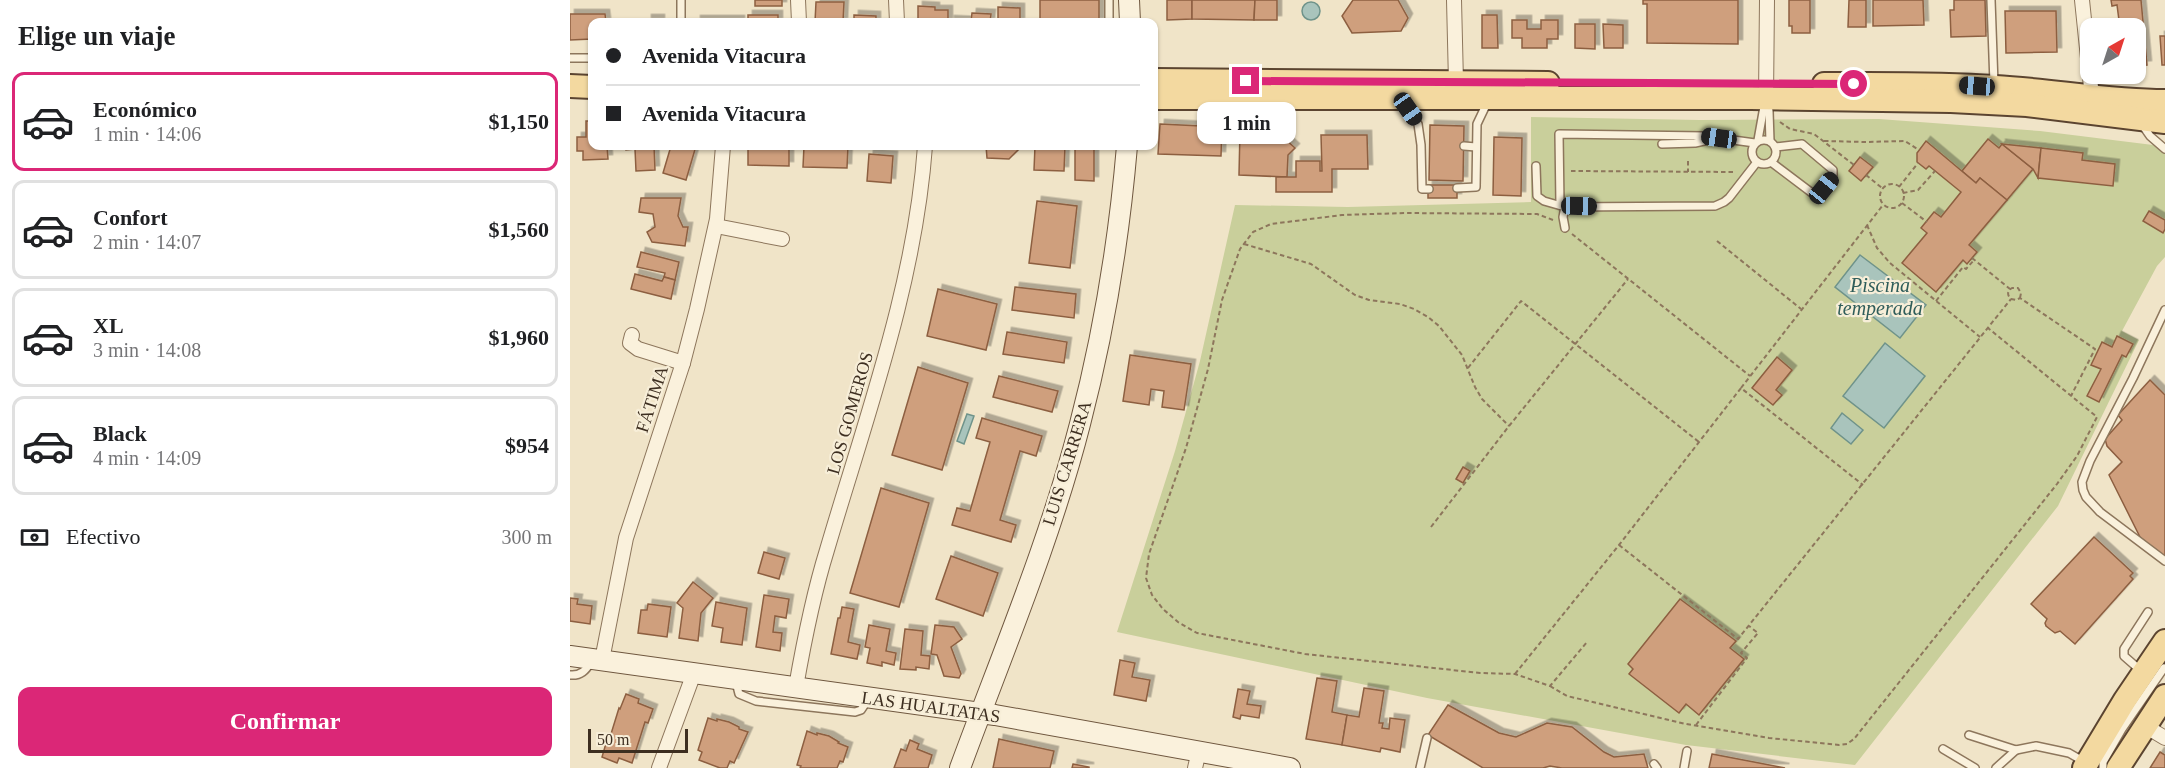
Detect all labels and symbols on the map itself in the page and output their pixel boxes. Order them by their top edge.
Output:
north arrow [2080,18,2146,84]
route end [1232,67,1259,94]
route start [1840,70,1867,97]
car [1958,76,1996,96]
car [1390,89,1426,129]
callout: 1 min [1196,102,1296,144]
car [1700,127,1738,149]
car [1806,168,1842,208]
car [1561,197,1597,215]
water label: Piscina temperada [1837,274,1923,320]
street label: LOS GOMEROS [823,349,877,477]
street label: FÁTIMA [631,363,672,435]
street label: LUIS CARRERA [1039,398,1095,528]
street label: LAS HUALTATAS [860,687,1002,727]
scale bar [588,726,688,754]

